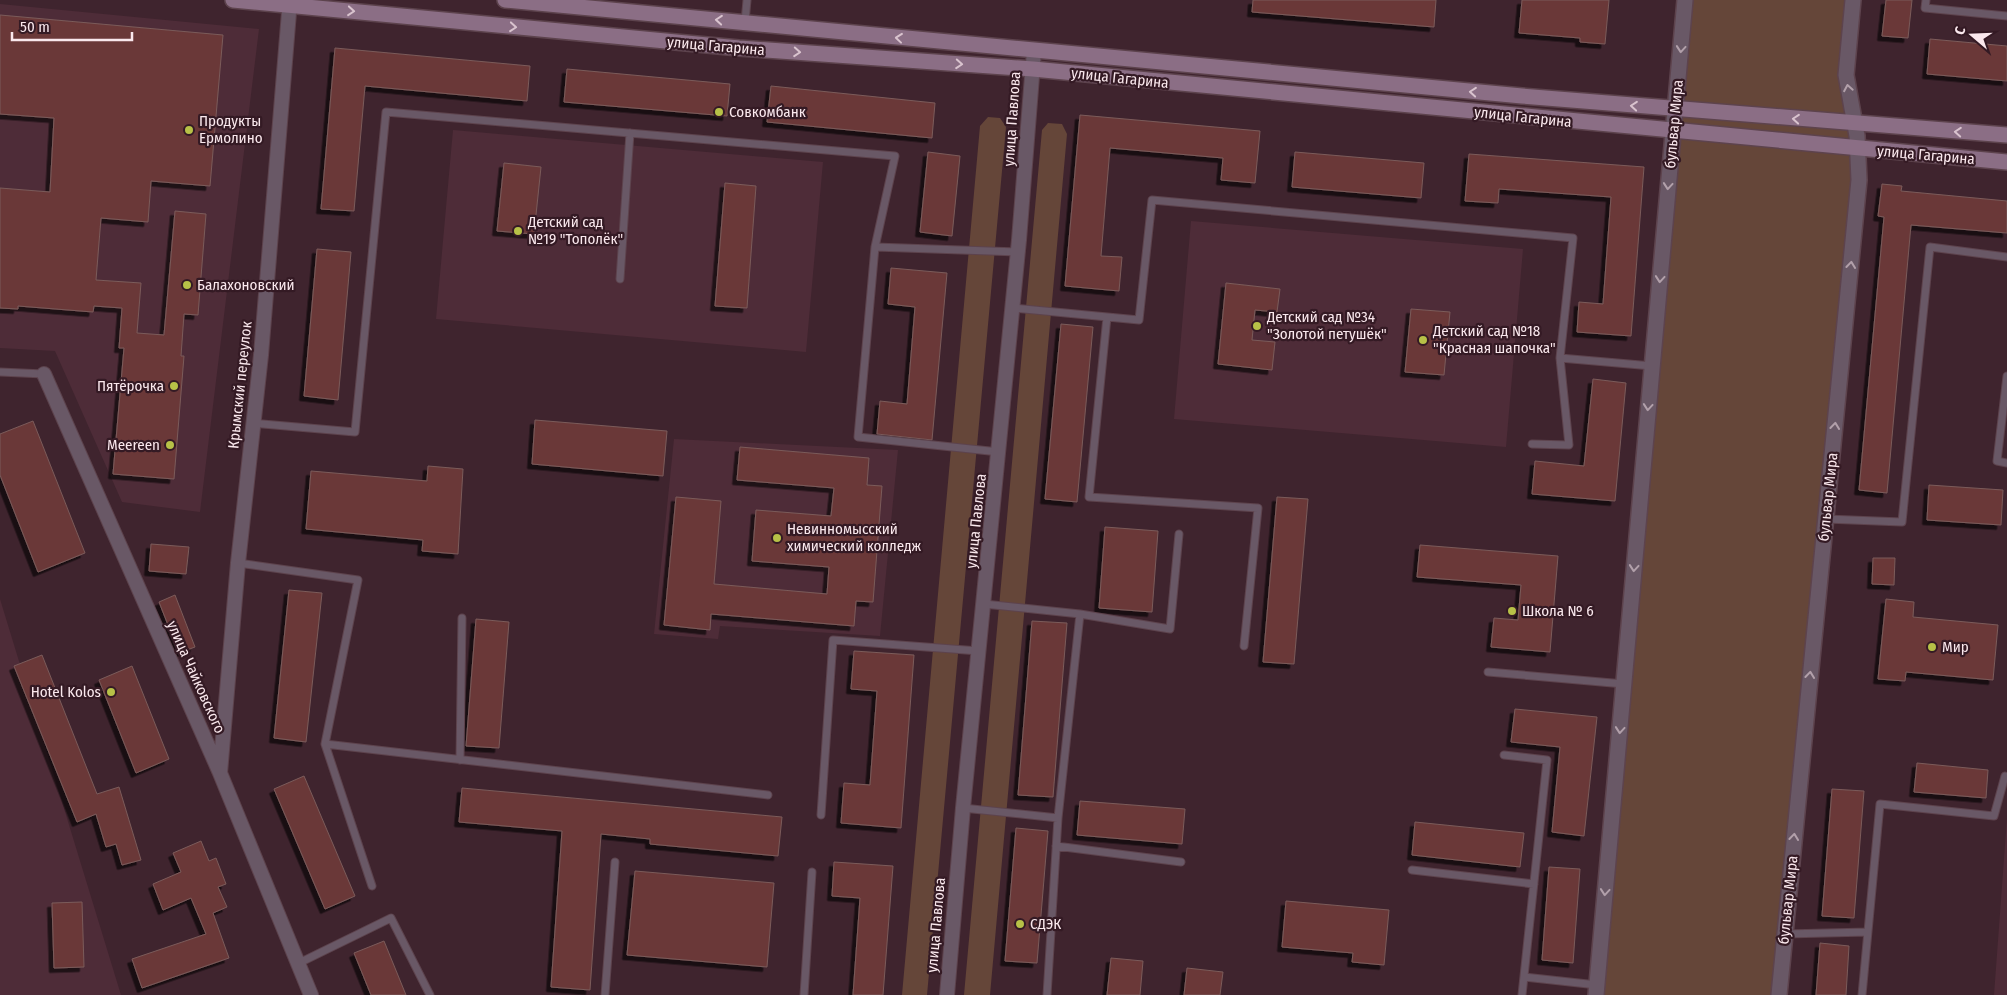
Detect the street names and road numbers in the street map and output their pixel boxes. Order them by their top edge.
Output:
street label: улица Гагарина [666,33,766,59]
street label: улица Гагарина [1070,64,1170,92]
street label: улица Павлова [1000,71,1024,167]
street label: бульвар Мира [1661,79,1687,169]
street label: улица Гагарина [1473,103,1573,131]
street label: улица Гагарина [1876,142,1976,168]
street label: Крымский переулок [224,320,256,450]
street label: бульвар Мира [1814,452,1842,542]
street label: улица Павлова [962,473,990,569]
street label: улица Чайковского [163,618,229,736]
street label: бульвар Мира [1774,855,1802,945]
street label: улица Павлова [923,877,949,973]

